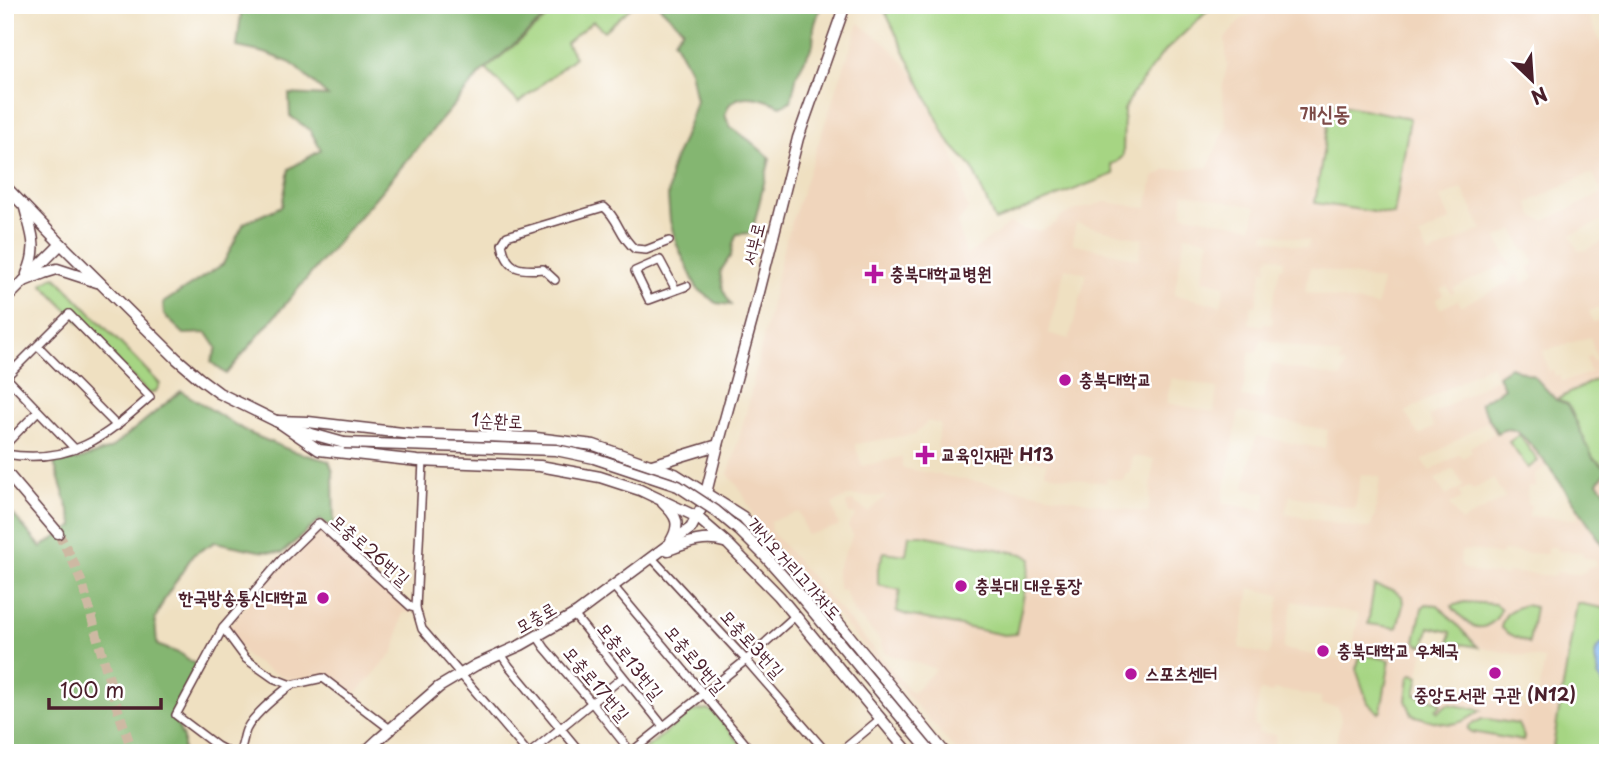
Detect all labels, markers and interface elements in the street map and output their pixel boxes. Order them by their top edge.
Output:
north arrow [1498,46,1568,116]
text: N [1527,80,1552,112]
district label: 개신동 [1300,96,1350,128]
street label: 서부로 [734,219,771,268]
place label: 충북대학교병원 [890,259,991,286]
marker: 충북대학교병원 [864,264,884,284]
place label: 충북대학교 [1079,365,1151,392]
marker: 충북대학교 [1057,372,1073,388]
street label: 1순환로 [471,405,523,434]
place label: 교육인재관 H13 [941,440,1054,467]
marker: 교육인재관 H13 [915,445,935,465]
street label: 모충로26번길 [325,507,417,591]
street label: 개신오거리고가차도 [741,511,849,625]
place label: 충북대 대운동장 [975,571,1083,598]
marker: 충북대 대운동장 [953,578,969,594]
place label: 한국방송통신대학교 [178,583,309,610]
marker: 한국방송통신대학교 [315,590,331,606]
street label: 모충로 [510,594,561,639]
street label: 모충로3번길 [715,603,792,684]
street label: 모충로13번길 [592,616,671,705]
street label: 모충로9번길 [659,619,733,700]
place label: 충북대학교 우체국 [1337,636,1459,663]
street label: 모충로17번길 [558,640,637,727]
marker: 충북대학교 우체국 [1315,643,1331,659]
place label: 스포츠센터 [1145,659,1217,686]
marker: 중앙도서관 구관 (N12) [1487,665,1503,681]
marker: 스포츠센터 [1123,666,1139,682]
scale bar [49,667,161,711]
text: 100 m [60,673,124,705]
place label: 중앙도서관 구관 (N12) [1414,680,1576,707]

